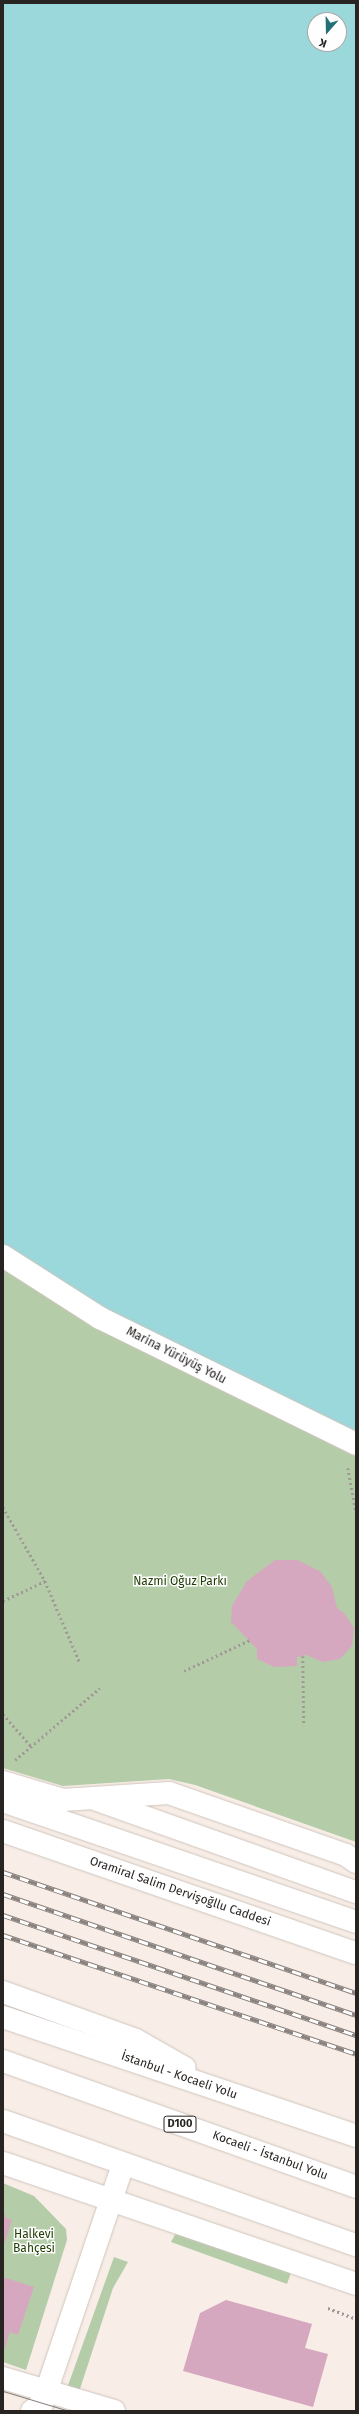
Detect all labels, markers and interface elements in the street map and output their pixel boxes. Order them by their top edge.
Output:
north arrow [307,12,347,52]
text: K [318,36,329,50]
street label: Marina Yürüyüş Yolu [124,1325,228,1387]
park label: Nazmi Oğuz Parkı [133,1575,227,1589]
street label: Oramiral Salim Dervişoğllu Caddesi [88,1854,272,1930]
street label: İstanbul - Kocaeli Yolu [119,2049,239,2103]
road number: D100 [163,2115,197,2133]
street label: Kocaeli - İstanbul Yolu [210,2128,330,2184]
park label: Halkevi Bahçesi [13,2228,55,2256]

